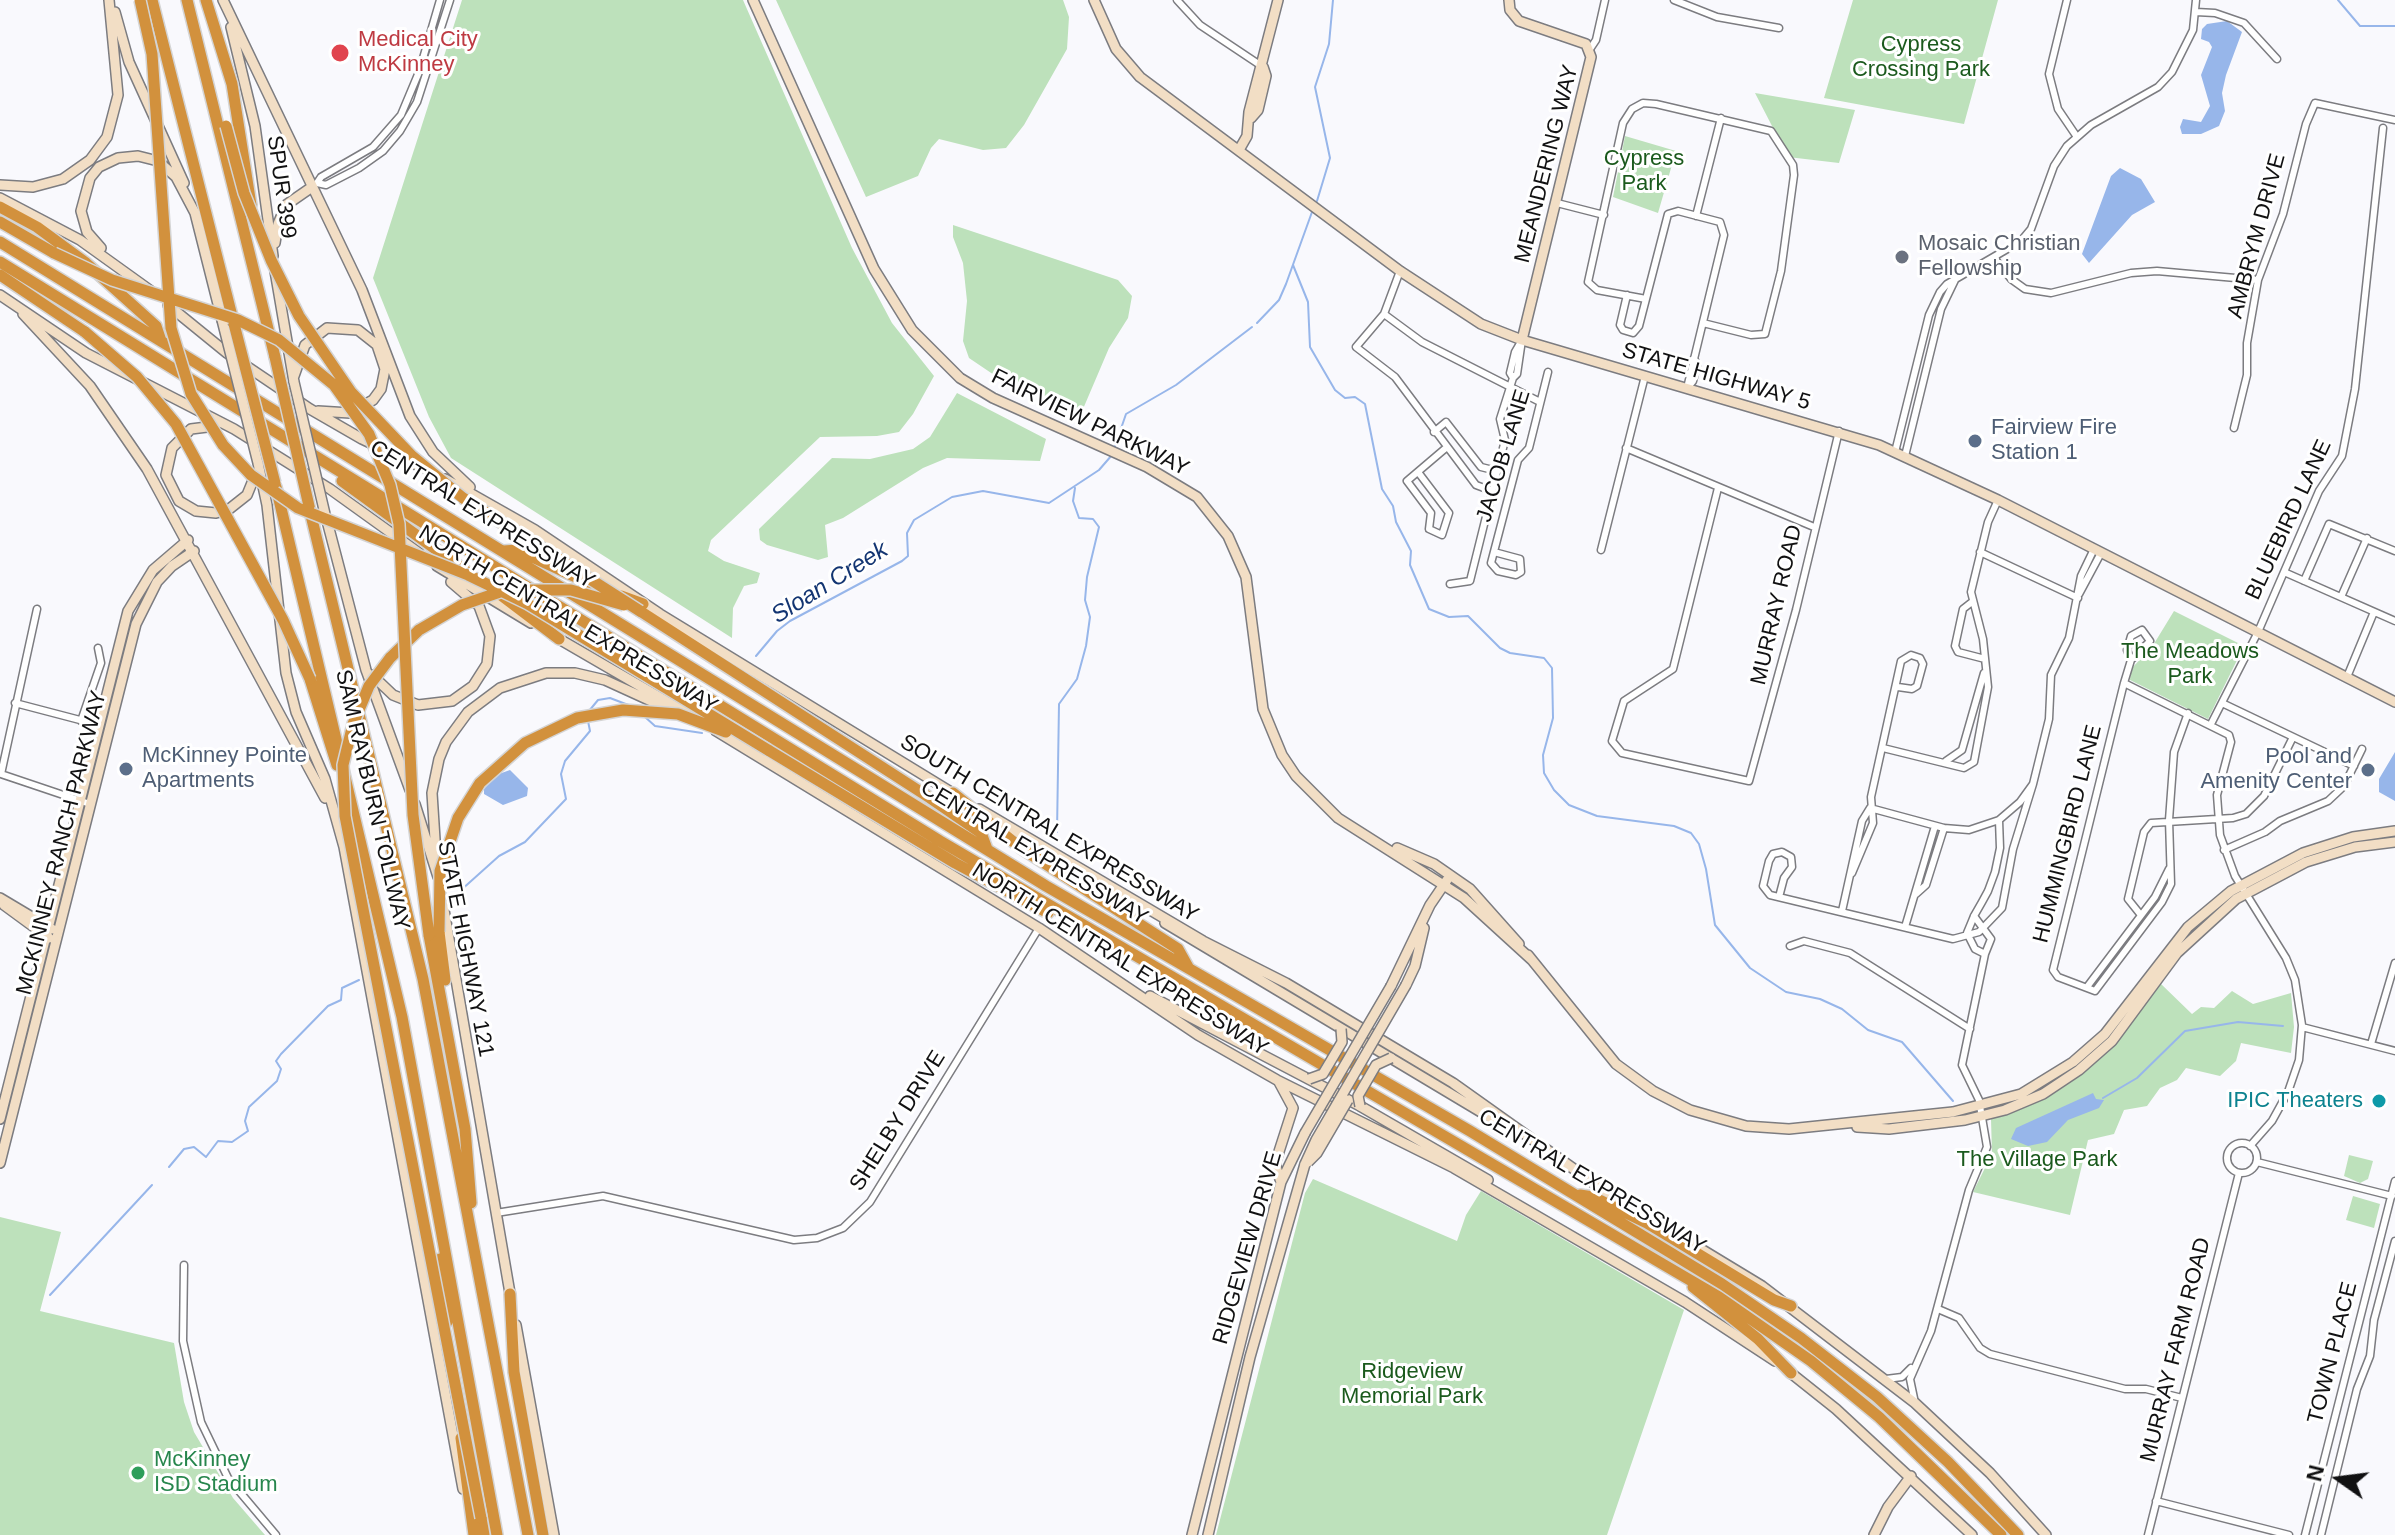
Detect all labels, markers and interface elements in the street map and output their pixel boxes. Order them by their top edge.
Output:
place label: Medical City McKinney [358,27,478,78]
park label: Cypress Crossing Park [1852,32,1990,84]
marker: Medical City McKinney [329,42,351,64]
street label: MEANDERING WAY [1510,62,1584,266]
street label: SPUR 399 [261,134,301,240]
park label: Cypress Park [1604,146,1684,198]
street label: AMBRYM DRIVE [2222,151,2292,321]
place label: Mosaic Christian Fellowship [1918,231,2081,282]
marker: Mosaic Christian Fellowship [1893,248,1911,266]
street label: STATE HIGHWAY 5 [1619,337,1813,417]
street label: FAIRVIEW PARKWAY [987,364,1193,482]
street label: JACOB LANE [1471,387,1537,525]
place label: Fairview Fire Station 1 [1991,415,2117,466]
marker: Fairview Fire Station 1 [1966,432,1984,450]
street label: CENTRAL EXPRESSWAY [365,435,599,595]
street label: BLUEBIRD LANE [2240,436,2338,604]
street label: NORTH CENTRAL EXPRESSWAY [414,520,722,720]
street label: MURRAY ROAD [1746,522,1808,688]
water label: Sloan Creek [766,536,894,630]
park label: The Meadows Park [2121,639,2259,690]
street label: SAM RAYBURN TOLLWAY [329,667,415,933]
street label: MCKINNEY RANCH PARKWAY [11,688,113,998]
street label: HUMMINGBIRD LANE [2028,722,2108,946]
street label: SOUTH CENTRAL EXPRESSWAY [895,729,1203,929]
place label: McKinney Pointe Apartments [142,743,307,794]
place label: Pool and Amenity Center [2200,744,2352,796]
marker: McKinney Pointe Apartments [117,760,135,778]
marker: Pool and Amenity Center [2359,761,2377,779]
street label: CENTRAL EXPRESSWAY [916,775,1152,931]
street label: STATE HIGHWAY 121 [431,839,499,1059]
street label: NORTH CENTRAL EXPRESSWAY [967,858,1273,1062]
street label: SHELBY DRIVE [844,1046,952,1196]
place label: IPIC Theaters [2227,1088,2363,1114]
marker: IPIC Theaters [2370,1092,2388,1110]
street label: CENTRAL EXPRESSWAY [1474,1104,1710,1260]
park label: The Village Park [1956,1147,2118,1173]
street label: RIDGEVIEW DRIVE [1208,1149,1288,1347]
street label: MURRAY FARM ROAD [2135,1235,2217,1465]
street label: TOWN PLACE [2303,1279,2363,1427]
park label: Ridgeview Memorial Park [1341,1359,1483,1410]
north arrow [2299,1439,2379,1519]
place label: McKinney ISD Stadium [154,1447,277,1498]
text: N [2301,1462,2329,1484]
marker: McKinney ISD Stadium [129,1464,147,1482]

